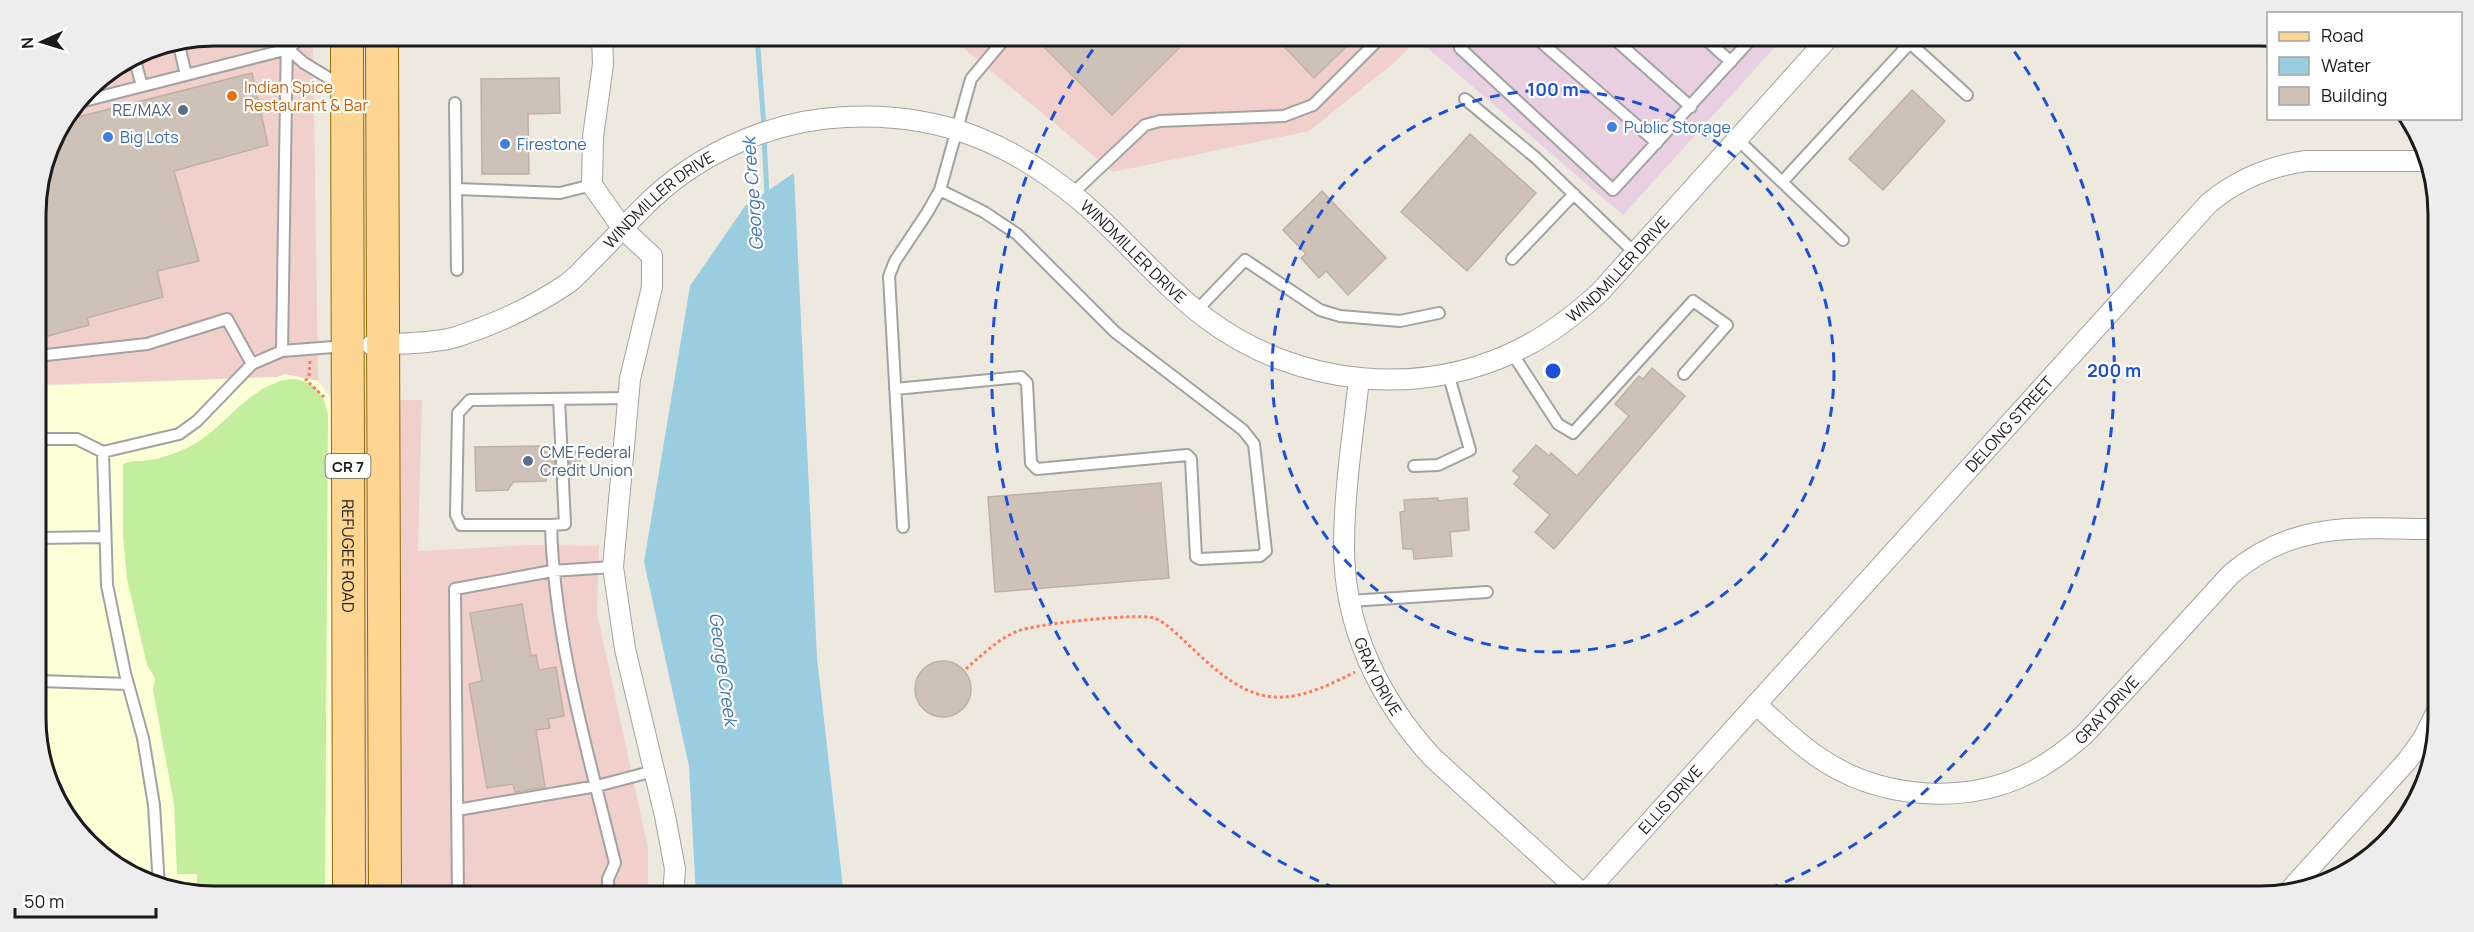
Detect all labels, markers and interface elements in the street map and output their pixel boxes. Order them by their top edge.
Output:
north arrow [12,12,72,72]
legend [2267,12,2462,120]
text: Road [2321,23,2364,47]
text: N [16,37,38,50]
text: Water [2321,53,2371,77]
place label: Indian Spice Restaurant & Bar [244,76,368,116]
text: 100 m [1527,77,1579,101]
text: Building [2321,83,2387,107]
marker: Indian Spice Restaurant & Bar [225,89,239,103]
place label: RE/MAX [112,99,171,121]
marker: RE/MAX [176,103,190,117]
place label: Public Storage [1624,116,1731,138]
marker: Public Storage [1605,120,1619,134]
place label: Big Lots [120,126,179,148]
marker: Big Lots [101,130,115,144]
place label: Firestone [517,133,587,155]
water label: George Creek [736,133,768,252]
marker: Firestone [498,137,512,151]
street label: WINDMILLER DRIVE [599,146,718,253]
street label: WINDMILLER DRIVE [1076,195,1191,308]
street label: WINDMILLER DRIVE [1562,211,1674,327]
text: 200 m [2087,358,2141,382]
centre of rings [1543,361,1563,381]
street label: DELONG STREET [1960,371,2059,477]
place label: CME Federal Credit Union [540,441,633,481]
road number: CR 7 [326,454,370,478]
marker: CME Federal Credit Union [521,454,535,468]
street label: REFUGEE ROAD [337,499,359,613]
water label: George Creek [704,611,744,730]
street label: GRAY DRIVE [1349,634,1407,720]
street label: GRAY DRIVE [2070,671,2144,749]
street label: ELLIS DRIVE [1633,760,1707,839]
scale bar [15,881,156,919]
text: 50 m [24,889,64,913]

